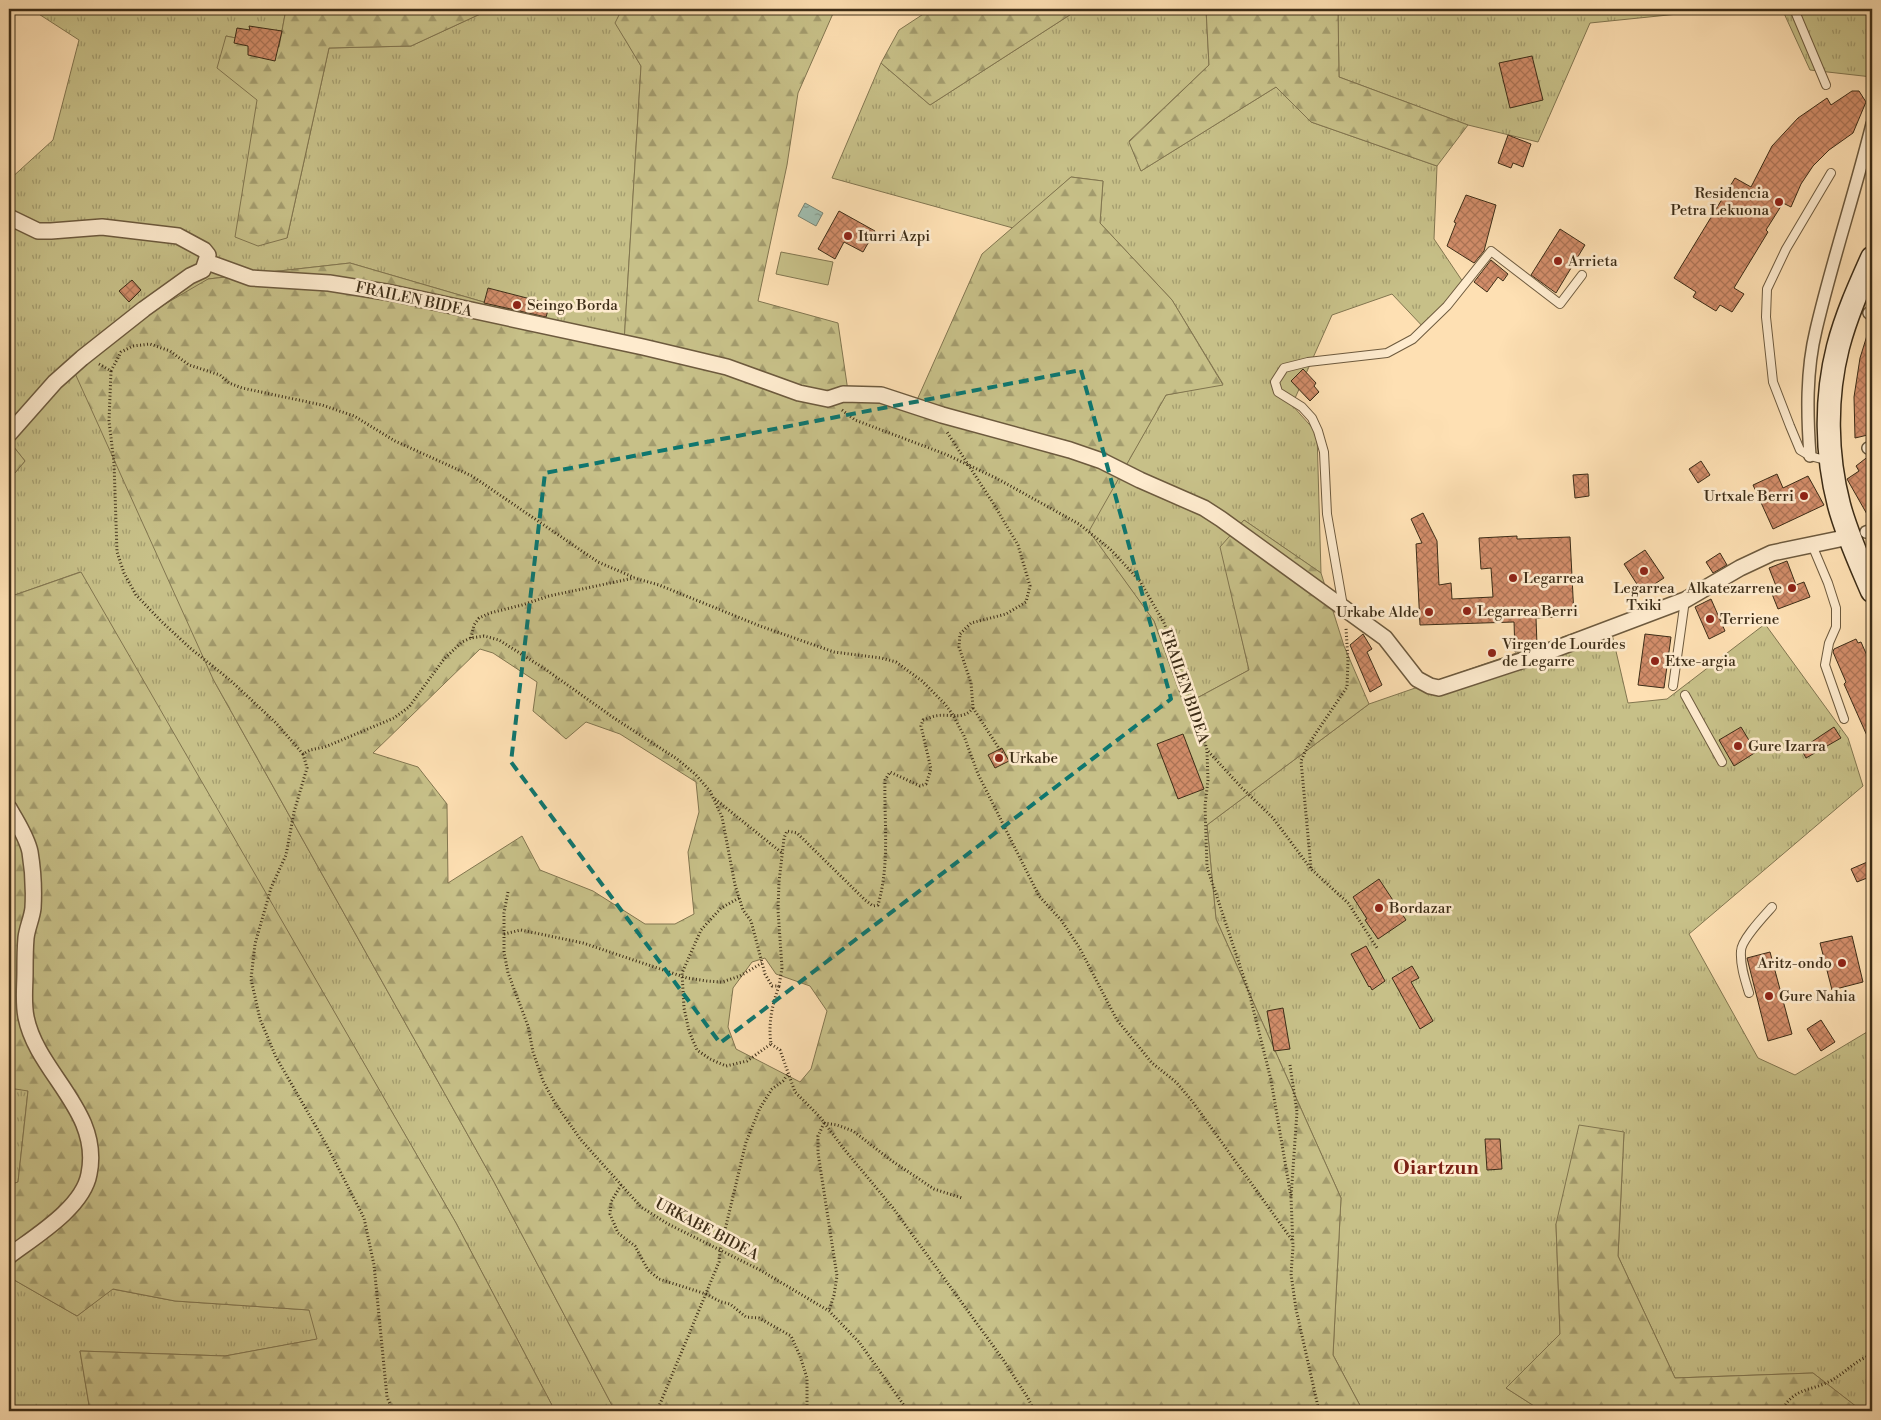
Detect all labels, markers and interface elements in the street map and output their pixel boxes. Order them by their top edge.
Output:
place label: Residencia Petra Lekuona [1670,184,1769,220]
marker: Residencia Petra Lekuona [1773,196,1785,208]
place label: Iturri Azpi [858,227,930,246]
marker: Iturri Azpi [842,230,854,242]
place label: Arrieta [1567,252,1618,271]
marker: Arrieta [1552,255,1564,267]
street label: FRAILEN BIDEA [354,278,475,321]
place label: Seingo Borda [527,296,618,315]
marker: Seingo Borda [511,299,523,311]
place label: Urtxale Berri [1704,487,1794,506]
marker: Urtxale Berri [1798,490,1810,502]
marker: Legarrea Txiki [1638,565,1650,577]
place label: Legarrea [1523,569,1585,588]
marker: Legarrea [1507,572,1519,584]
place label: Legarrea Txiki [1613,579,1675,615]
place label: Alkatezarrene [1686,579,1782,598]
marker: Alkatezarrene [1786,582,1798,594]
place label: Legarrea Berri [1477,602,1578,621]
place label: Urkabe Alde [1336,603,1419,622]
marker: Legarrea Berri [1461,605,1473,617]
marker: Urkabe Alde [1423,606,1435,618]
place label: Terriene [1720,610,1779,629]
marker: Terriene [1704,613,1716,625]
street label: FRAILEN BIDEA [1156,627,1213,746]
place label: Virgen de Lourdes de Legarre [1501,635,1626,671]
marker: Virgen de Lourdes de Legarre [1486,647,1498,659]
place label: Etxe-argia [1665,652,1736,671]
marker: Etxe-argia [1649,655,1661,667]
place label: Gure Izarra [1748,737,1826,756]
marker: Gure Izarra [1732,740,1744,752]
place label: Urkabe [1009,749,1058,768]
marker: Urkabe [993,752,1005,764]
place label: Bordazar [1388,899,1452,918]
marker: Bordazar [1373,902,1385,914]
place label: Aritz-ondo [1756,954,1832,973]
marker: Aritz-ondo [1836,957,1848,969]
place label: Gure Nahia [1779,987,1856,1006]
marker: Gure Nahia [1763,990,1775,1002]
district label: Oiartzun [1393,1156,1479,1181]
street label: URKABE BIDEA [652,1194,762,1265]

